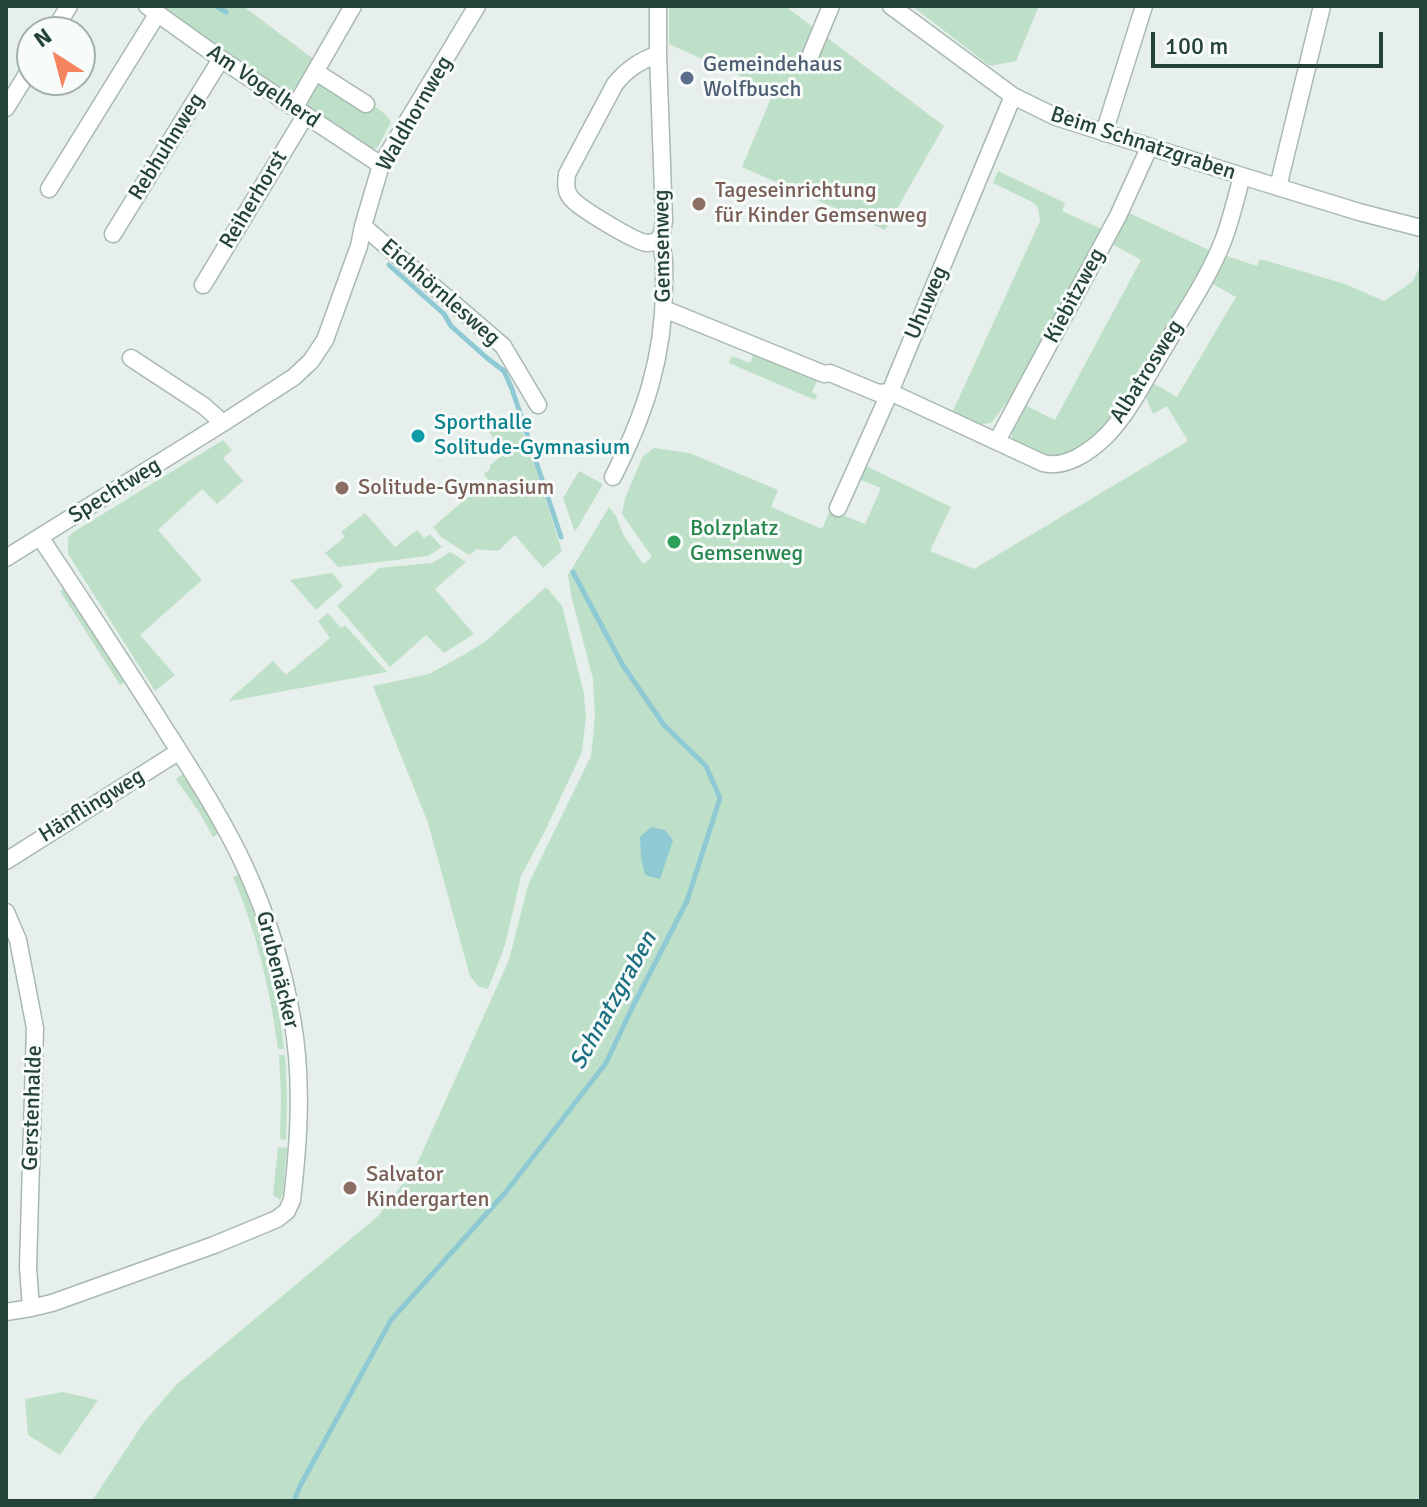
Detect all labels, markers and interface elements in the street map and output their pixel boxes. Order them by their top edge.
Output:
north arrow [16,16,96,96]
scale bar [1155,16,1387,66]
text: N [29,22,57,53]
text: 100 m [1165,31,1228,61]
street label: Am Vogelherd [202,40,324,134]
street label: Waldhornweg [371,52,459,176]
place label: Gemeindehaus Wolfbusch [703,52,842,104]
marker: Gemeindehaus Wolfbusch [678,69,696,87]
street label: Rebhuhnweg [124,89,210,205]
street label: Beim Schnatzgraben [1047,102,1239,186]
street label: Reiherhorst [214,146,294,254]
place label: Tageseinrichtung für Kinder Gemsenweg [715,178,927,230]
street label: Gemsenweg [649,189,677,303]
marker: Tageseinrichtung für Kinder Gemsenweg [690,195,708,213]
street label: Eichhörnlesweg [375,234,505,352]
street label: Kiebitzweg [1039,244,1111,348]
street label: Uhuweg [900,262,954,344]
street label: Albatrosweg [1105,315,1189,429]
place label: Sporthalle Solitude-Gymnasium [434,410,630,462]
marker: Sporthalle Solitude-Gymnasium [409,427,427,445]
street label: Spechtweg [64,452,166,530]
place label: Solitude-Gymnasium [358,475,554,501]
marker: Solitude-Gymnasium [333,479,351,497]
place label: Bolzplatz Gemsenweg [690,516,803,568]
marker: Bolzplatz Gemsenweg [665,533,683,551]
street label: Hänflingweg [34,763,150,849]
street label: Grubenäcker [250,909,304,1031]
water label: Schnatzgraben [564,927,664,1075]
street label: Gerstenhalde [18,1045,48,1171]
place label: Salvator Kindergarten [366,1162,489,1214]
marker: Salvator Kindergarten [341,1179,359,1197]

